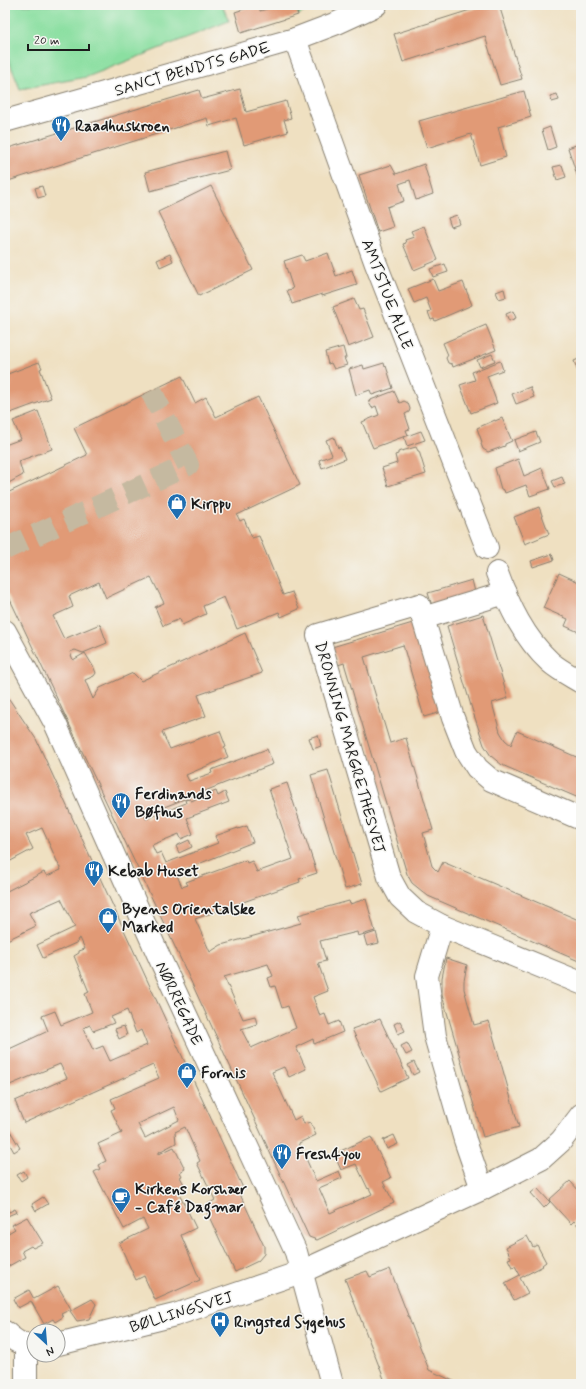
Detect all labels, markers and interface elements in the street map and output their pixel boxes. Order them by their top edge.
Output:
scale bar [28,26,89,52]
text: 20 m [34,33,60,49]
street label: SANCT BENDTS GADE [112,37,273,102]
restaurant icon: Raadhuskroen [50,114,72,142]
place label: Raadhuskroen [75,116,170,137]
street label: AMTSTUE ALLE [356,236,417,353]
shop icon: Kirppu [166,492,188,520]
place label: Kirppu [191,494,231,515]
street label: DRONNING MARGRETHESVEJ [309,639,390,856]
place label: Ferdinands Bøfhus [135,784,212,823]
restaurant icon: Ferdinands Bøfhus [110,791,132,819]
restaurant icon: Kebab Huset [83,859,105,887]
place label: Kebab Huset [108,861,199,882]
place label: Byens Orientalske Marked [122,899,256,938]
shop icon: Byens Orientalske Marked [97,906,119,934]
street label: NØRREGADE [150,958,207,1049]
shop icon: Fornis [176,1061,198,1089]
place label: Fornis [201,1063,247,1084]
restaurant icon: Fresh4you [271,1142,293,1170]
place label: Fresh4you [296,1144,361,1165]
place label: Kirkens Korshær - Café Dagmar [135,1179,247,1220]
cafe icon: Kirkens Korshær - Café Dagmar [110,1186,132,1214]
street label: BØLLINGSVEJ [127,1287,236,1338]
hospital icon: Ringsted Sygehus [209,1310,231,1338]
place label: Ringsted Sygehus [234,1312,346,1335]
north arrow [26,1323,66,1363]
text: N [44,1343,56,1359]

